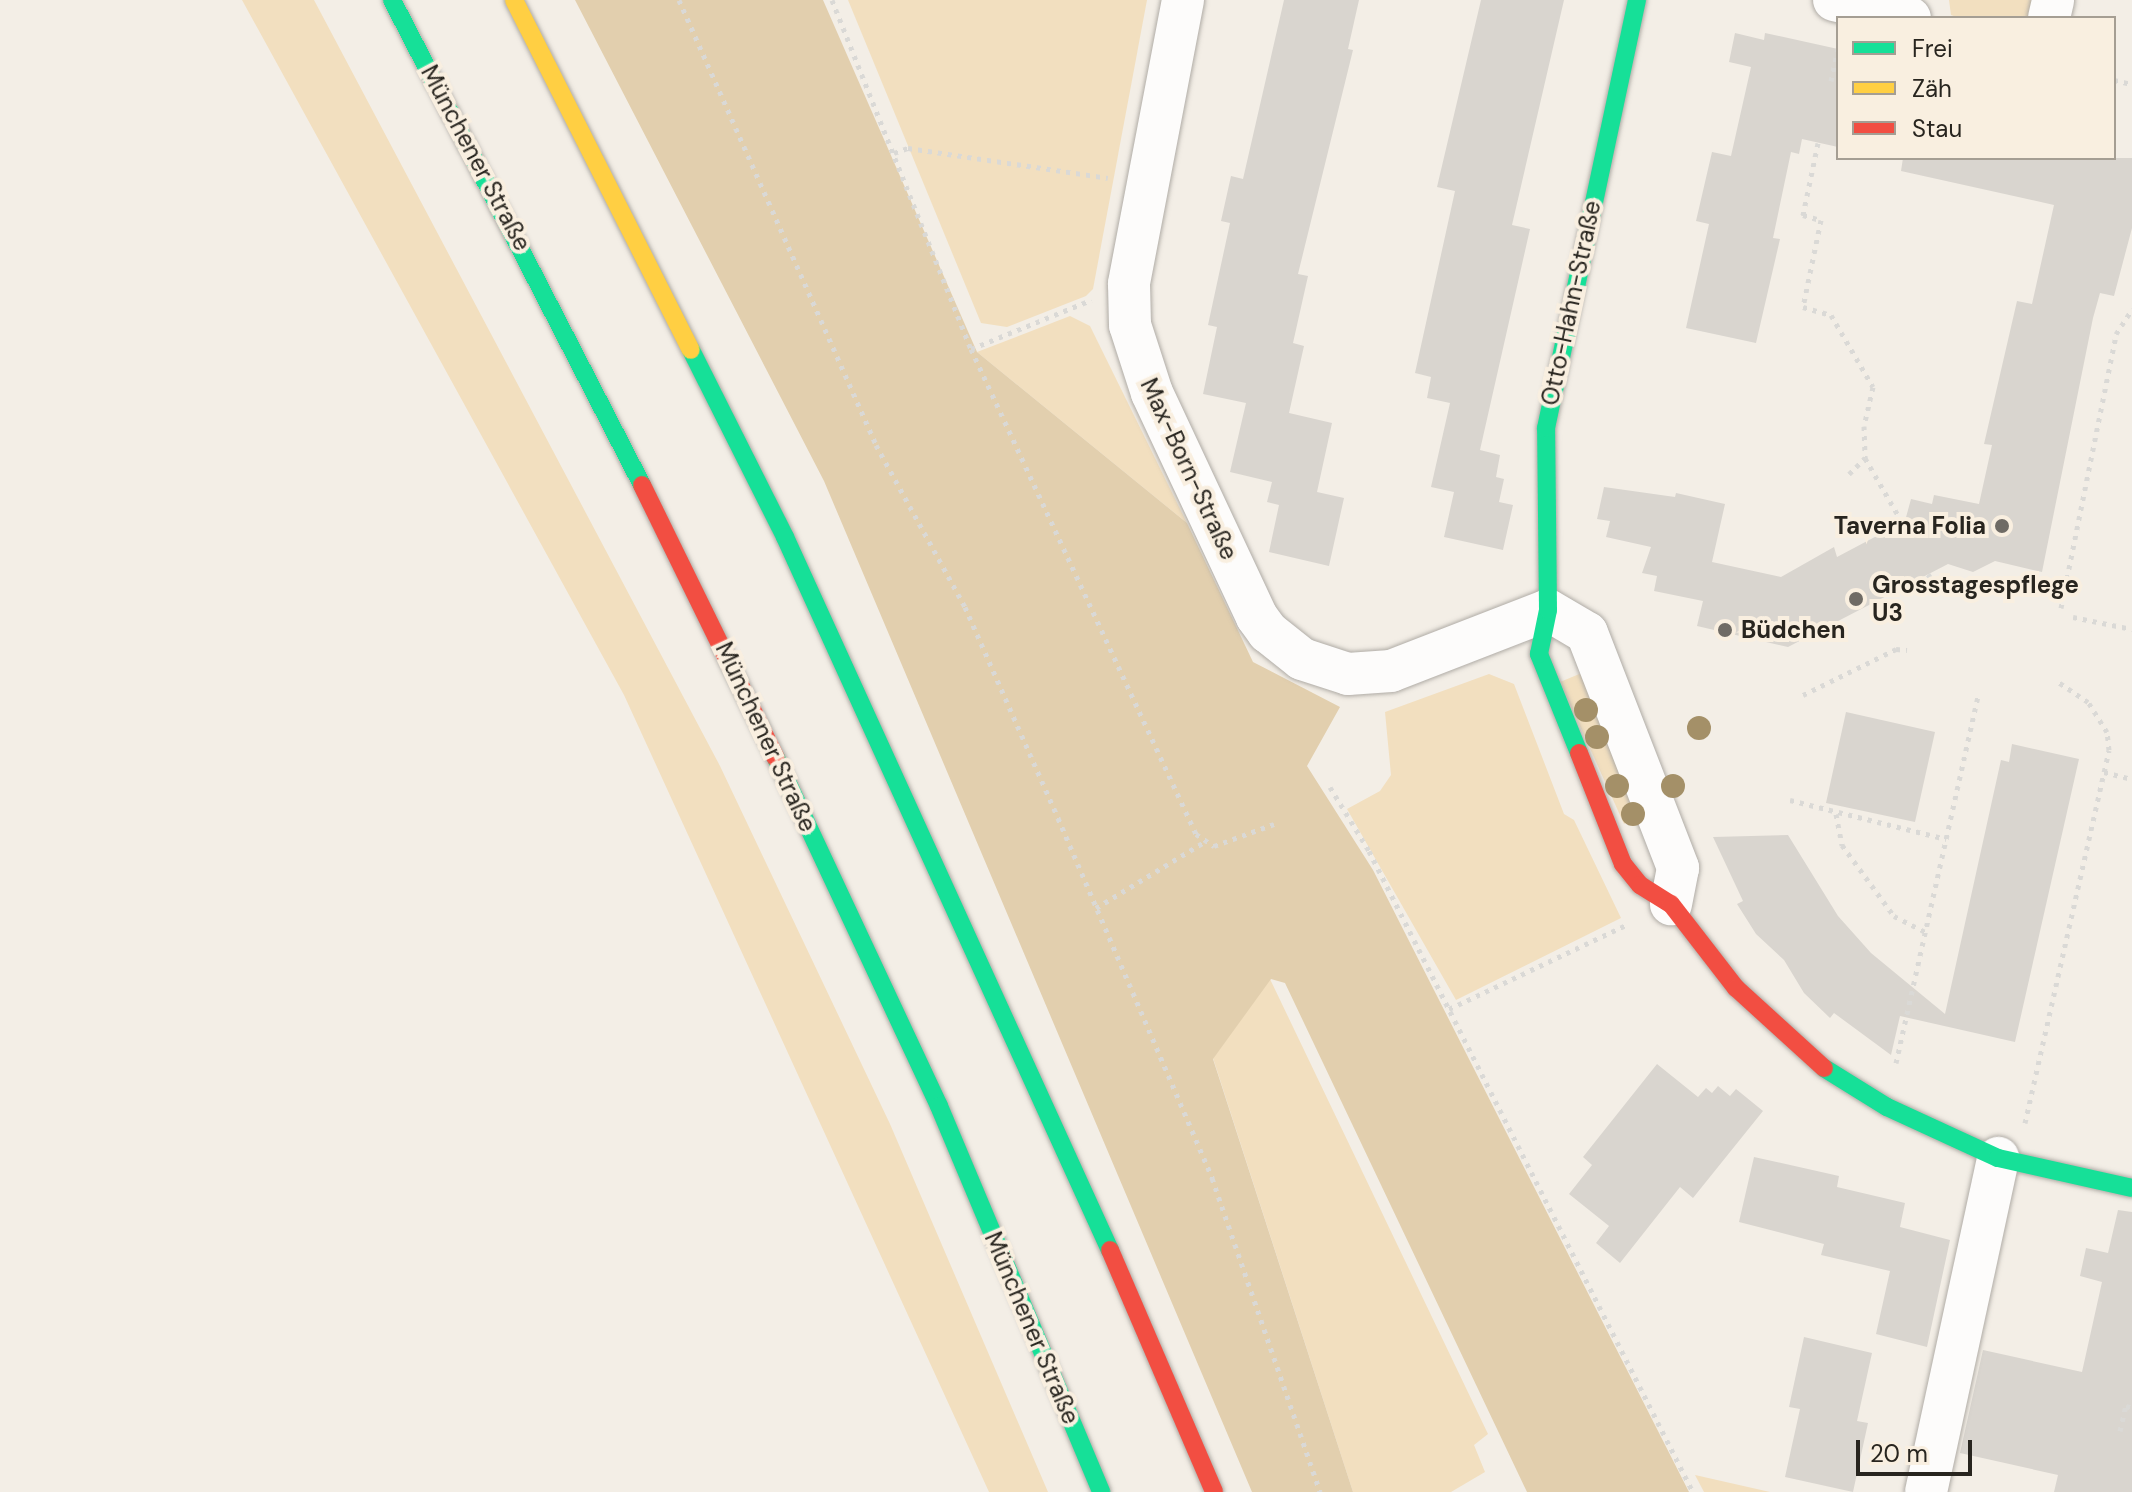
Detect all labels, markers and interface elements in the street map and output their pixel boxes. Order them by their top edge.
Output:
legend [1836,16,2116,160]
text: Frei [1912,33,1953,64]
street label: Münchener Straße [415,60,537,256]
text: Zäh [1912,73,1952,104]
text: Stau [1912,113,1962,144]
street label: Otto-Hahn-Straße [1535,198,1607,408]
street label: Max-Born-Straße [1134,374,1244,564]
place label: Taverna Folia [1834,512,1986,540]
marker: Taverna Folia [1993,517,2011,535]
place label: Grosstagespflege U3 [1872,571,2079,627]
marker: Grosstagespflege U3 [1847,590,1865,608]
place label: Büdchen [1741,616,1845,644]
marker: Büdchen [1716,621,1734,639]
street label: Münchener Straße [709,638,823,836]
street label: Münchener Straße [979,1228,1085,1428]
scale bar [1860,1424,1976,1474]
text: 20 m [1870,1438,1928,1469]

